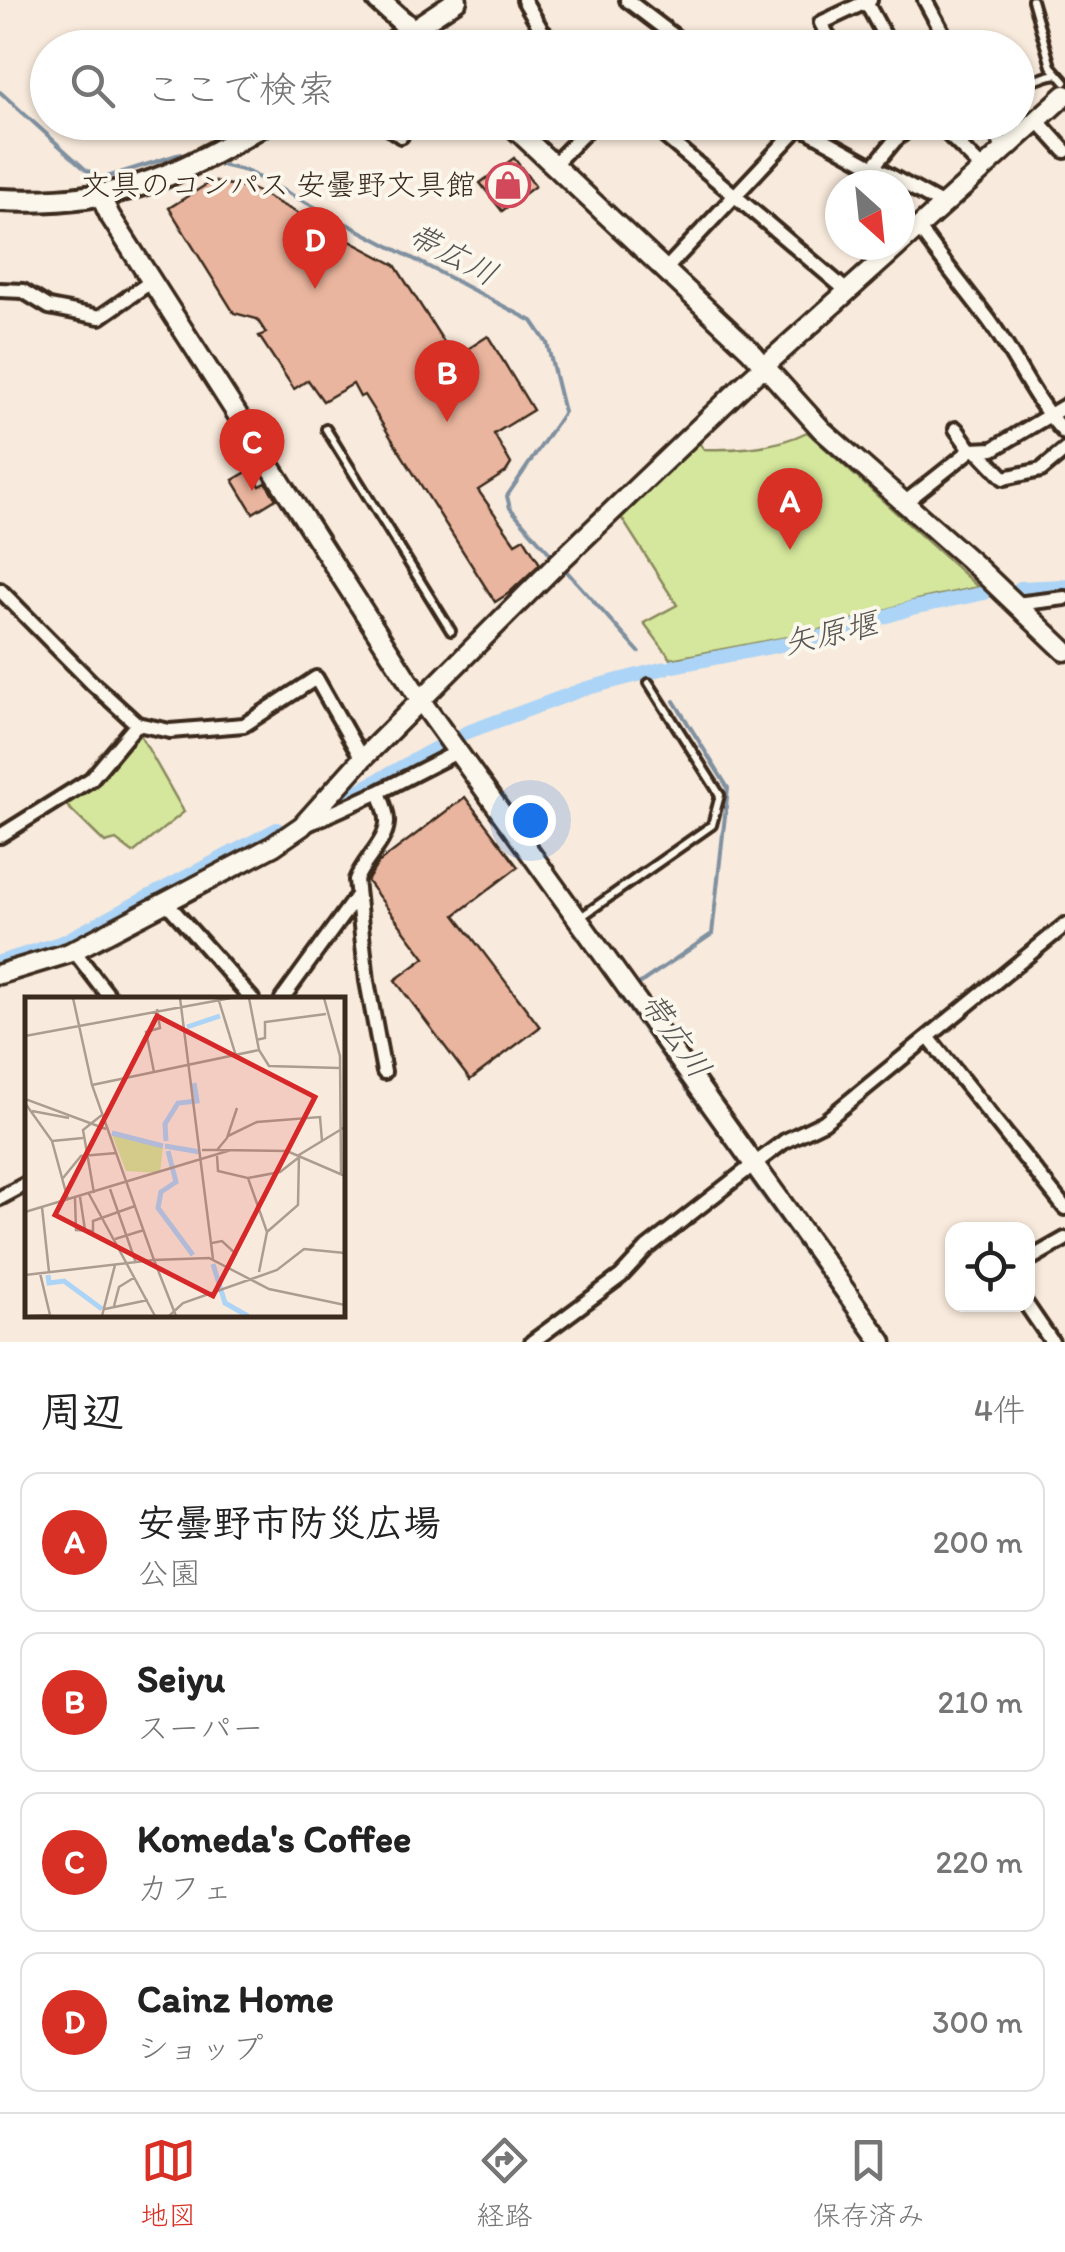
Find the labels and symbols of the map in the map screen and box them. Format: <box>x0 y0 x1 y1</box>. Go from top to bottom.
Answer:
shop icon: 文具のコンパス 安曇野文具館 <box>485 162 531 208</box>
place label: 文具のコンパス 安曇野文具館 <box>80 166 476 203</box>
north arrow <box>825 170 915 260</box>
pin: D <box>282 206 348 289</box>
water label: 帯広川 <box>402 215 504 293</box>
pin: B <box>414 340 480 422</box>
pin: C <box>220 408 284 491</box>
pin: A <box>758 468 822 550</box>
water label: 矢原堰 <box>779 603 884 662</box>
your location <box>505 795 556 846</box>
water label: 帯広川 <box>633 985 719 1085</box>
inset map <box>25 997 345 1317</box>

